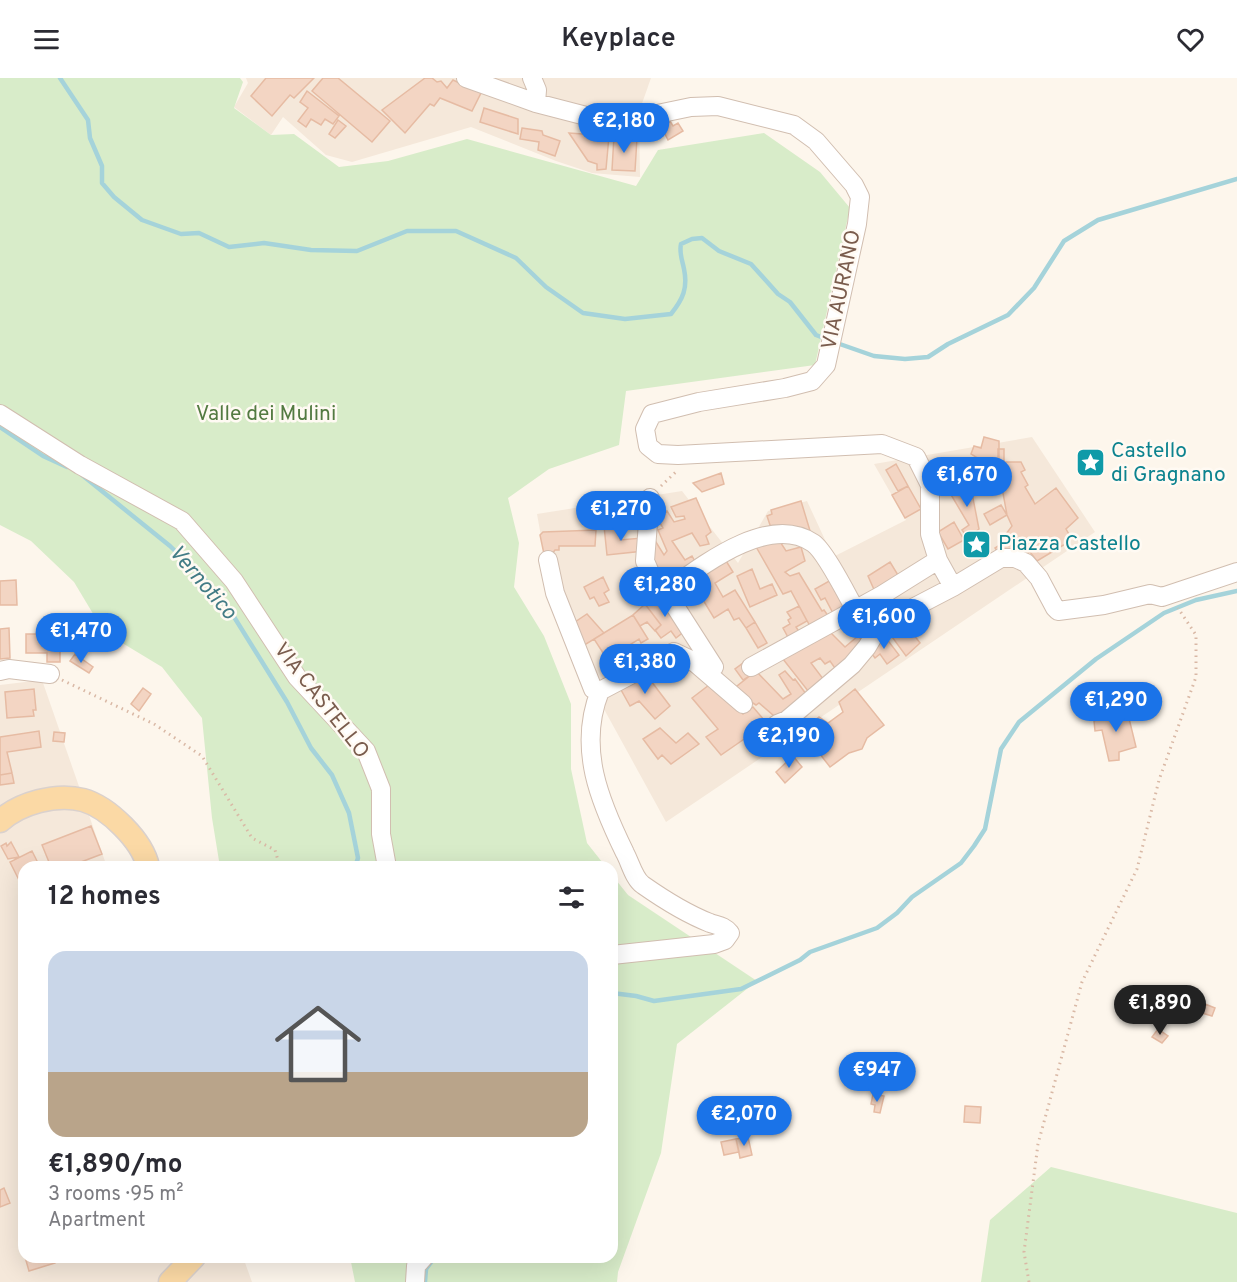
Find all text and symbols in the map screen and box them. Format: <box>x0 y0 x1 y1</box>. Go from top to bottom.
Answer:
text: Keyplace <box>561 22 676 56</box>
icon: menu <box>30 23 63 56</box>
icon: heart <box>1174 23 1207 56</box>
pin: €2,180 <box>575 103 673 154</box>
text: €2,180 <box>592 109 656 135</box>
street label: VIA AURANO <box>816 228 868 352</box>
park label: Valle dei Mulini <box>196 401 336 428</box>
place label: Castello di Gragnano <box>1111 438 1226 489</box>
place icon: Castello di Gragnano <box>1074 447 1106 479</box>
pin: €1,670 <box>918 457 1016 508</box>
text: €1,670 <box>936 463 998 489</box>
pin: €1,270 <box>572 491 670 542</box>
text: €1,270 <box>590 497 652 523</box>
place icon: Piazza Castello <box>961 528 993 560</box>
place label: Piazza Castello <box>998 531 1141 558</box>
water label: Vernotico <box>162 540 242 626</box>
pin: €1,280 <box>616 567 714 618</box>
text: €1,280 <box>633 573 697 599</box>
pin: €1,600 <box>835 599 933 650</box>
text: €1,600 <box>852 605 916 631</box>
pin: €1,470 <box>32 613 130 664</box>
text: €1,470 <box>50 619 112 645</box>
street label: VIA CASTELLO <box>267 637 375 765</box>
pin: €1,380 <box>596 644 694 695</box>
text: €1,380 <box>613 650 677 676</box>
pin: €1,290 <box>1067 682 1165 733</box>
text: €1,290 <box>1084 688 1148 714</box>
pin: €2,190 <box>740 718 838 769</box>
text: €2,190 <box>757 724 821 750</box>
text: 12 homes <box>48 881 161 914</box>
icon: filters <box>555 881 588 914</box>
pin: €1,890 <box>1111 985 1209 1036</box>
icon: home <box>264 990 372 1098</box>
text: €1,890 <box>1128 991 1192 1017</box>
pin: €947 <box>841 1052 913 1103</box>
text: €947 <box>853 1058 901 1084</box>
pin: €2,070 <box>695 1096 793 1147</box>
text: €2,070 <box>711 1102 777 1128</box>
text: €1,890/mo <box>48 1149 182 1182</box>
text: 3 rooms · 95 m² <box>48 1182 184 1208</box>
text: Apartment <box>48 1208 146 1234</box>

